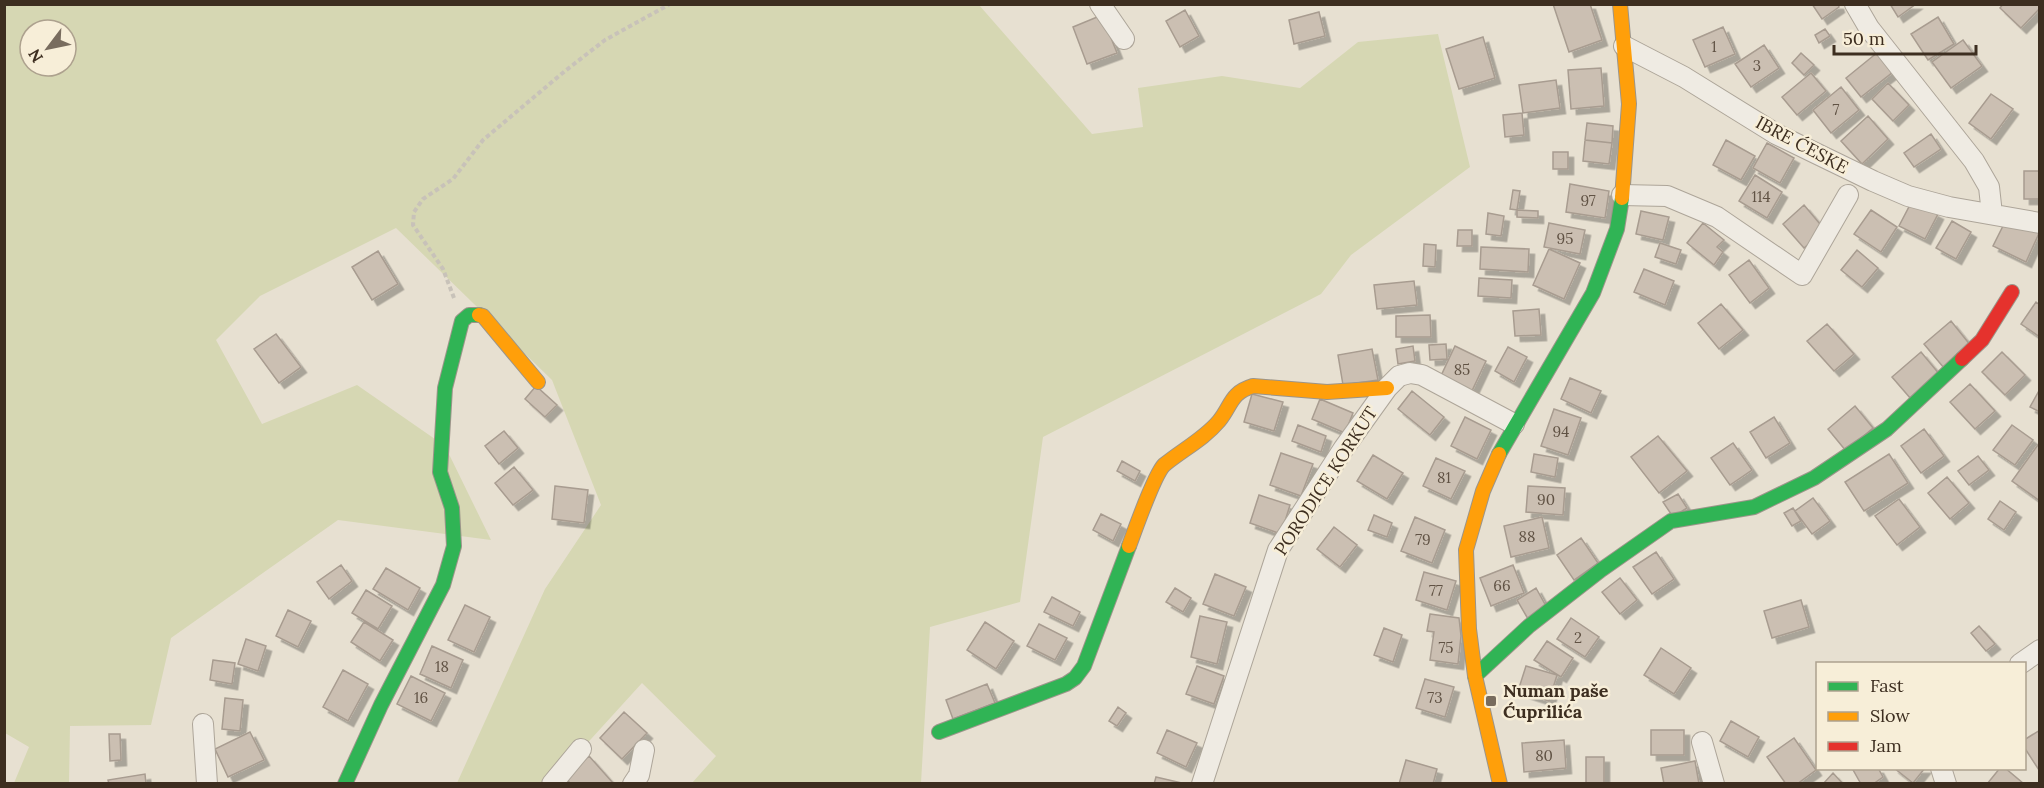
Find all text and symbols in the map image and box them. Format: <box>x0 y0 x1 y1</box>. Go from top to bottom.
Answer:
north arrow <box>18 18 78 78</box>
scale bar <box>1834 18 1976 56</box>
text: 50 m <box>1843 27 1885 50</box>
house number: 1 <box>1711 37 1717 56</box>
text: N <box>24 45 47 66</box>
house number: 3 <box>1753 56 1761 75</box>
house number: 7 <box>1833 100 1840 119</box>
street label: IBRE ĆESKE <box>1752 111 1853 179</box>
house number: 114 <box>1751 187 1771 206</box>
house number: 97 <box>1580 191 1596 210</box>
house number: 95 <box>1557 229 1573 248</box>
house number: 85 <box>1454 360 1470 379</box>
street label: PORODICE KORKUT <box>1269 402 1383 559</box>
house number: 94 <box>1553 422 1569 441</box>
house number: 81 <box>1437 468 1451 487</box>
house number: 90 <box>1537 490 1555 509</box>
house number: 88 <box>1519 527 1535 546</box>
house number: 79 <box>1415 530 1431 549</box>
house number: 66 <box>1493 576 1511 595</box>
house number: 77 <box>1429 581 1443 600</box>
house number: 2 <box>1574 628 1582 647</box>
house number: 75 <box>1438 638 1454 657</box>
house number: 18 <box>435 657 449 676</box>
legend <box>1816 662 2026 770</box>
text: Fast <box>1870 674 1904 697</box>
place label: Numan paše Ćuprilića <box>1503 679 1609 723</box>
house number: 16 <box>414 688 428 707</box>
house number: 73 <box>1427 688 1443 707</box>
marker: Numan paše Ćuprilića <box>1484 694 1498 708</box>
text: Slow <box>1870 704 1910 727</box>
text: Jam <box>1869 734 1902 757</box>
house number: 80 <box>1535 746 1553 765</box>

